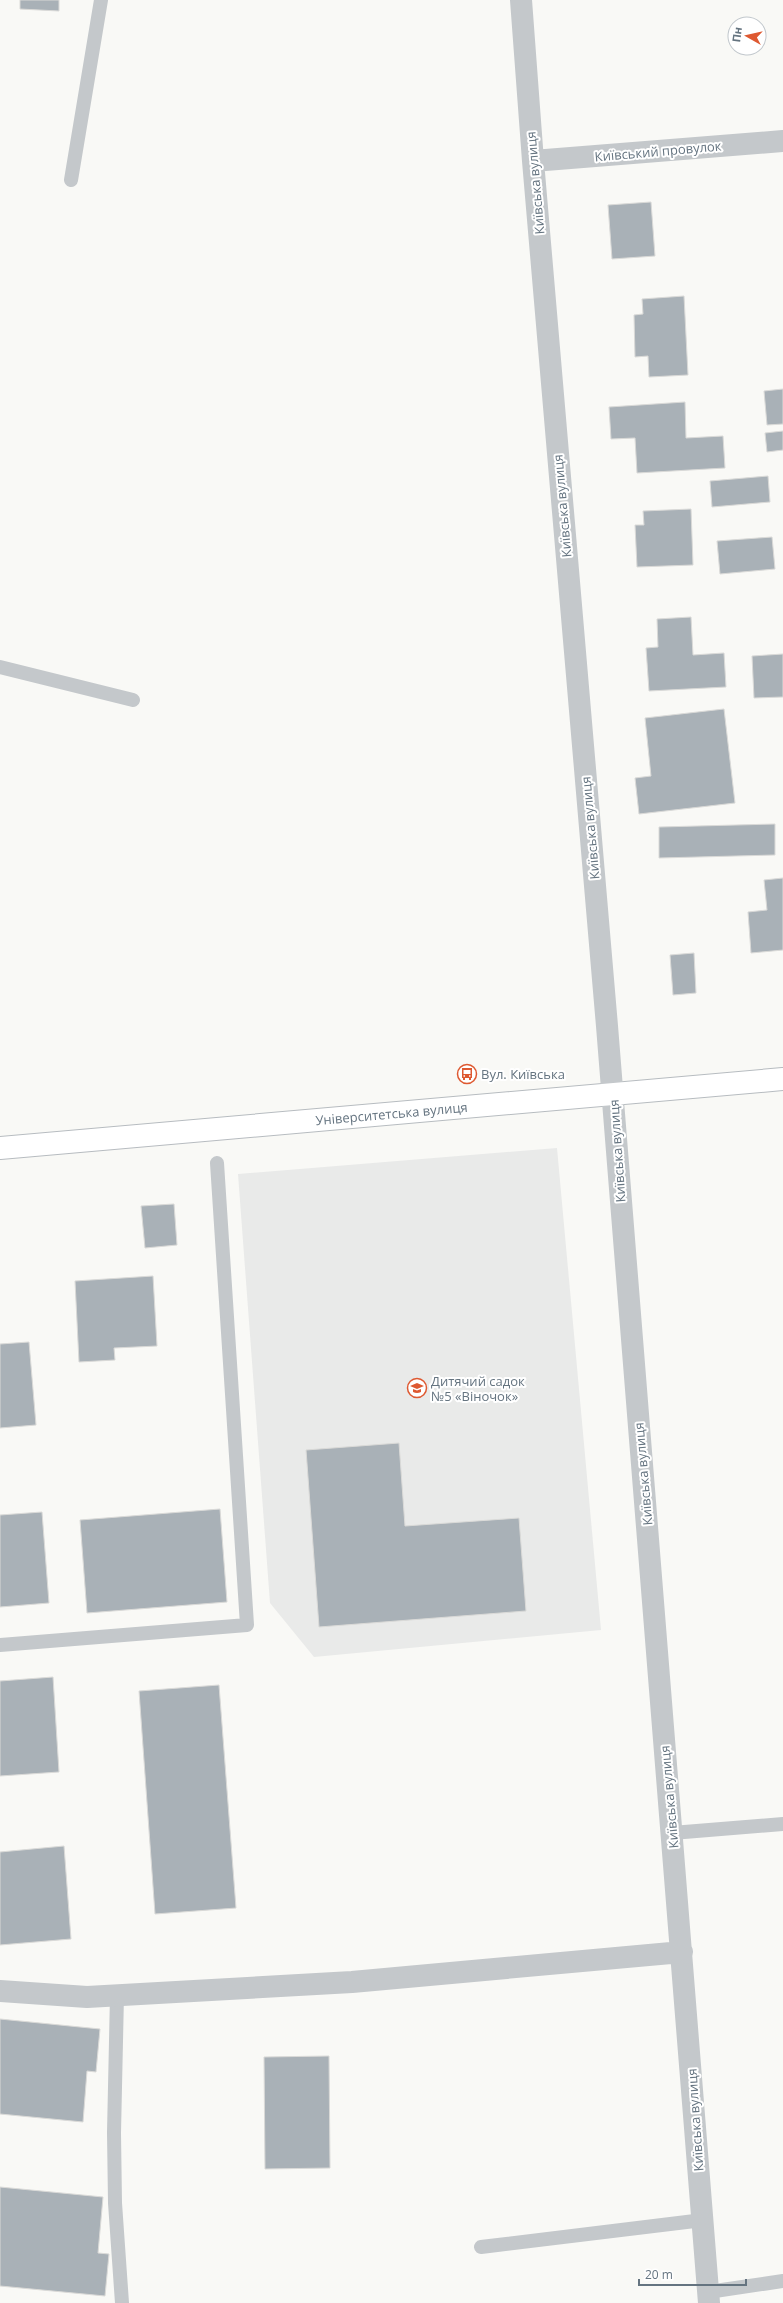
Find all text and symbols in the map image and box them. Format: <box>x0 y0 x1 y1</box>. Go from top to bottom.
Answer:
north arrow <box>727 16 767 56</box>
text: Пн <box>728 26 745 43</box>
street label: Київська вулиця <box>522 131 548 235</box>
street label: Київський провулок <box>594 136 722 166</box>
street label: Київська вулиця <box>549 454 575 558</box>
street label: Київська вулиця <box>577 776 603 880</box>
bus stop icon: Вул. Київська <box>456 1063 478 1085</box>
place label: Вул. Київська <box>481 1065 565 1083</box>
street label: Університетська вулиця <box>315 1098 468 1129</box>
street label: Київська вулиця <box>604 1099 630 1203</box>
place label: Дитячий садок №5 «Віночок» <box>431 1372 525 1405</box>
school or university icon: Дитячий садок №5 «Віночок» <box>406 1377 428 1399</box>
street label: Київська вулиця <box>630 1422 656 1526</box>
street label: Київська вулиця <box>656 1745 682 1849</box>
street label: Київська вулиця <box>682 2068 708 2172</box>
scale bar <box>639 2261 746 2287</box>
text: 20 m <box>645 2266 673 2283</box>

